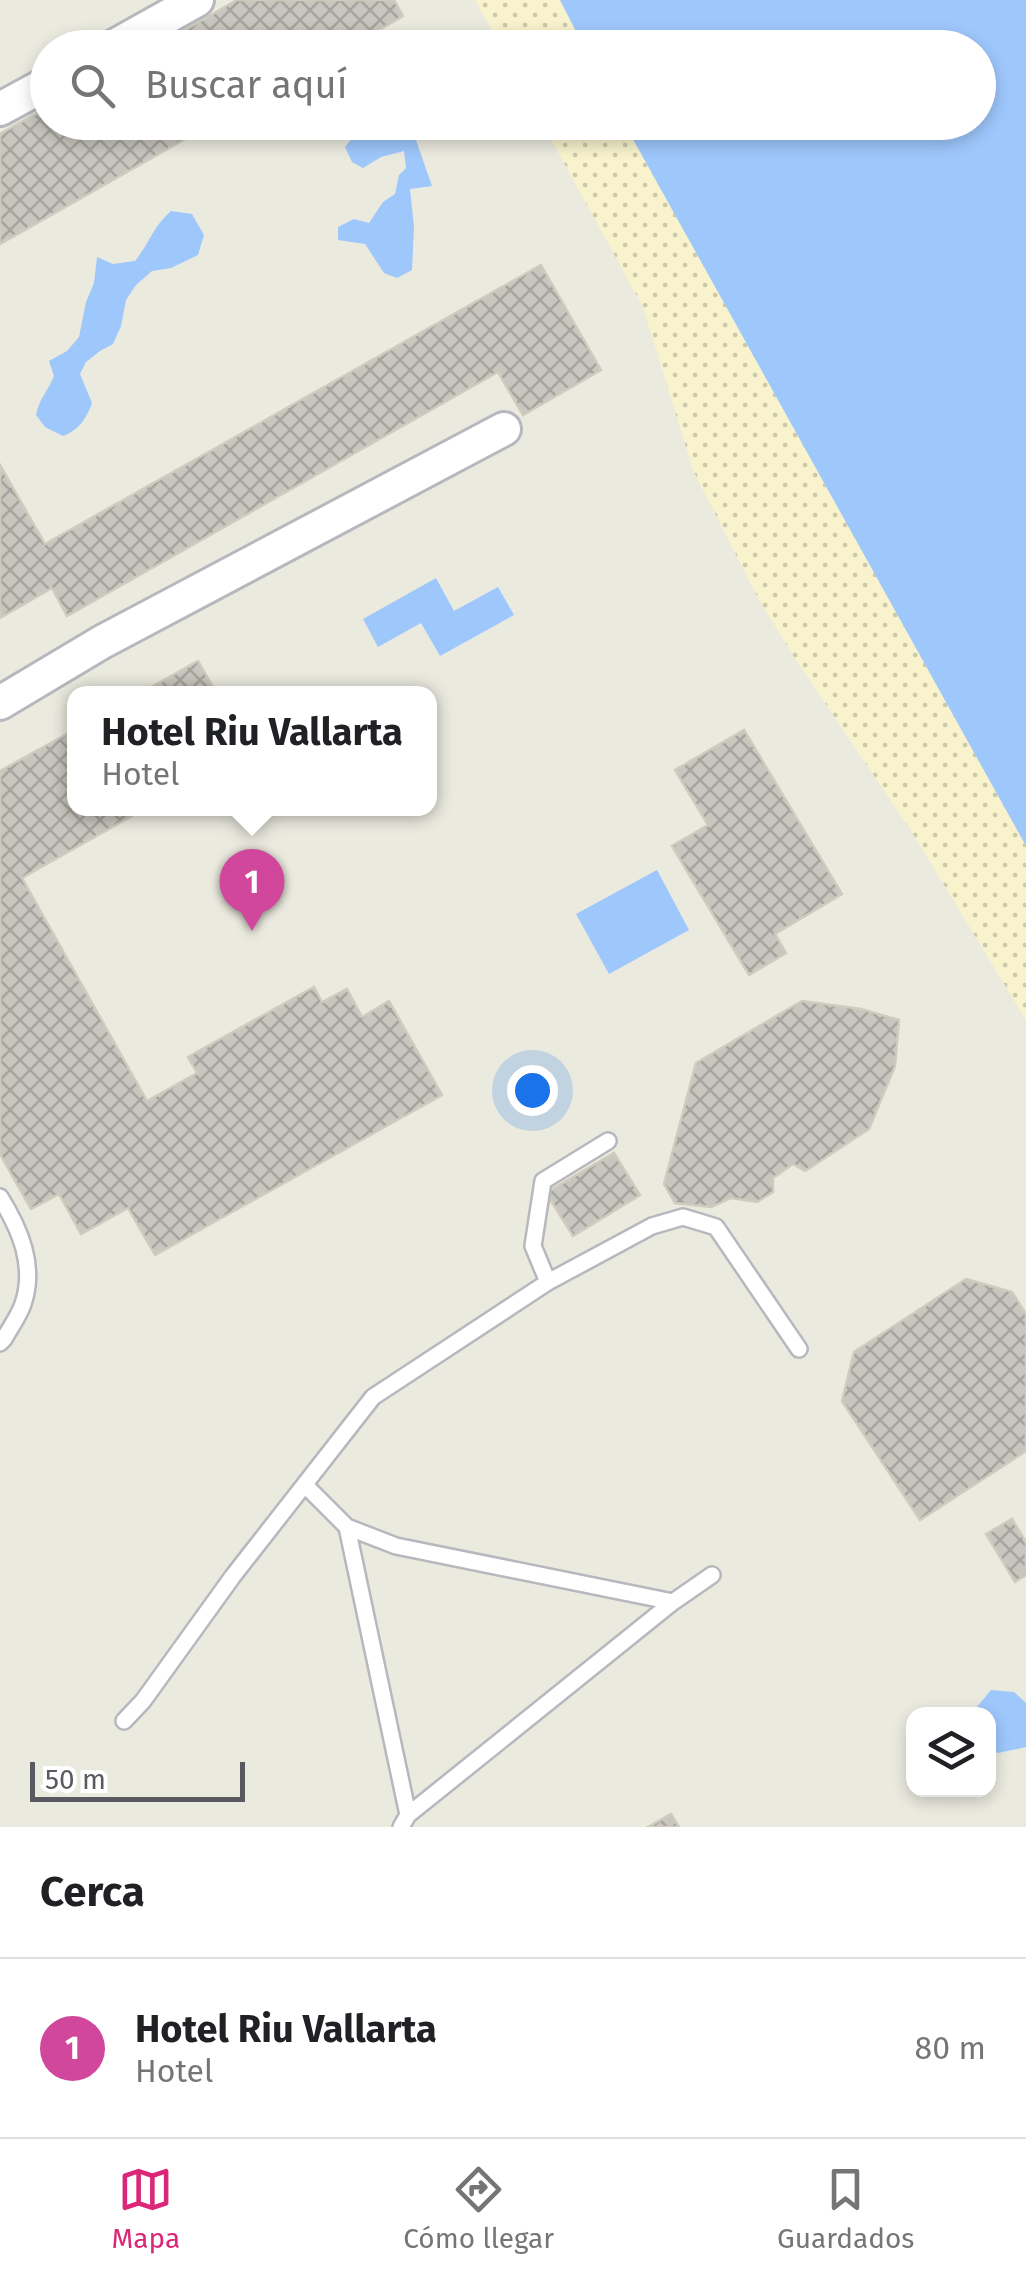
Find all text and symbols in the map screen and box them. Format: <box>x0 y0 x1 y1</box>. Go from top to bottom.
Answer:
search box <box>30 30 996 140</box>
icon: search <box>65 58 120 113</box>
text: Buscar aquí <box>145 62 347 108</box>
popup <box>67 686 437 816</box>
text: Hotel Riu Vallarta <box>101 709 403 755</box>
text: Hotel <box>101 755 179 793</box>
pin: 1 <box>220 848 284 931</box>
your location <box>507 1065 558 1116</box>
map controls <box>906 1707 996 1797</box>
button: layers <box>906 1707 996 1797</box>
scale bar <box>30 1757 245 1802</box>
text: 50 m <box>45 1763 106 1796</box>
text: Cerca <box>40 1867 145 1917</box>
text: Hotel Riu Vallarta <box>135 2006 437 2052</box>
text: 1 <box>65 2029 80 2067</box>
text: 80 m <box>915 2029 986 2067</box>
text: Hotel <box>135 2052 213 2090</box>
tab: Mapa <box>112 2162 180 2255</box>
tab: Cómo llegar <box>403 2162 554 2255</box>
tab: Guardados <box>777 2162 914 2255</box>

